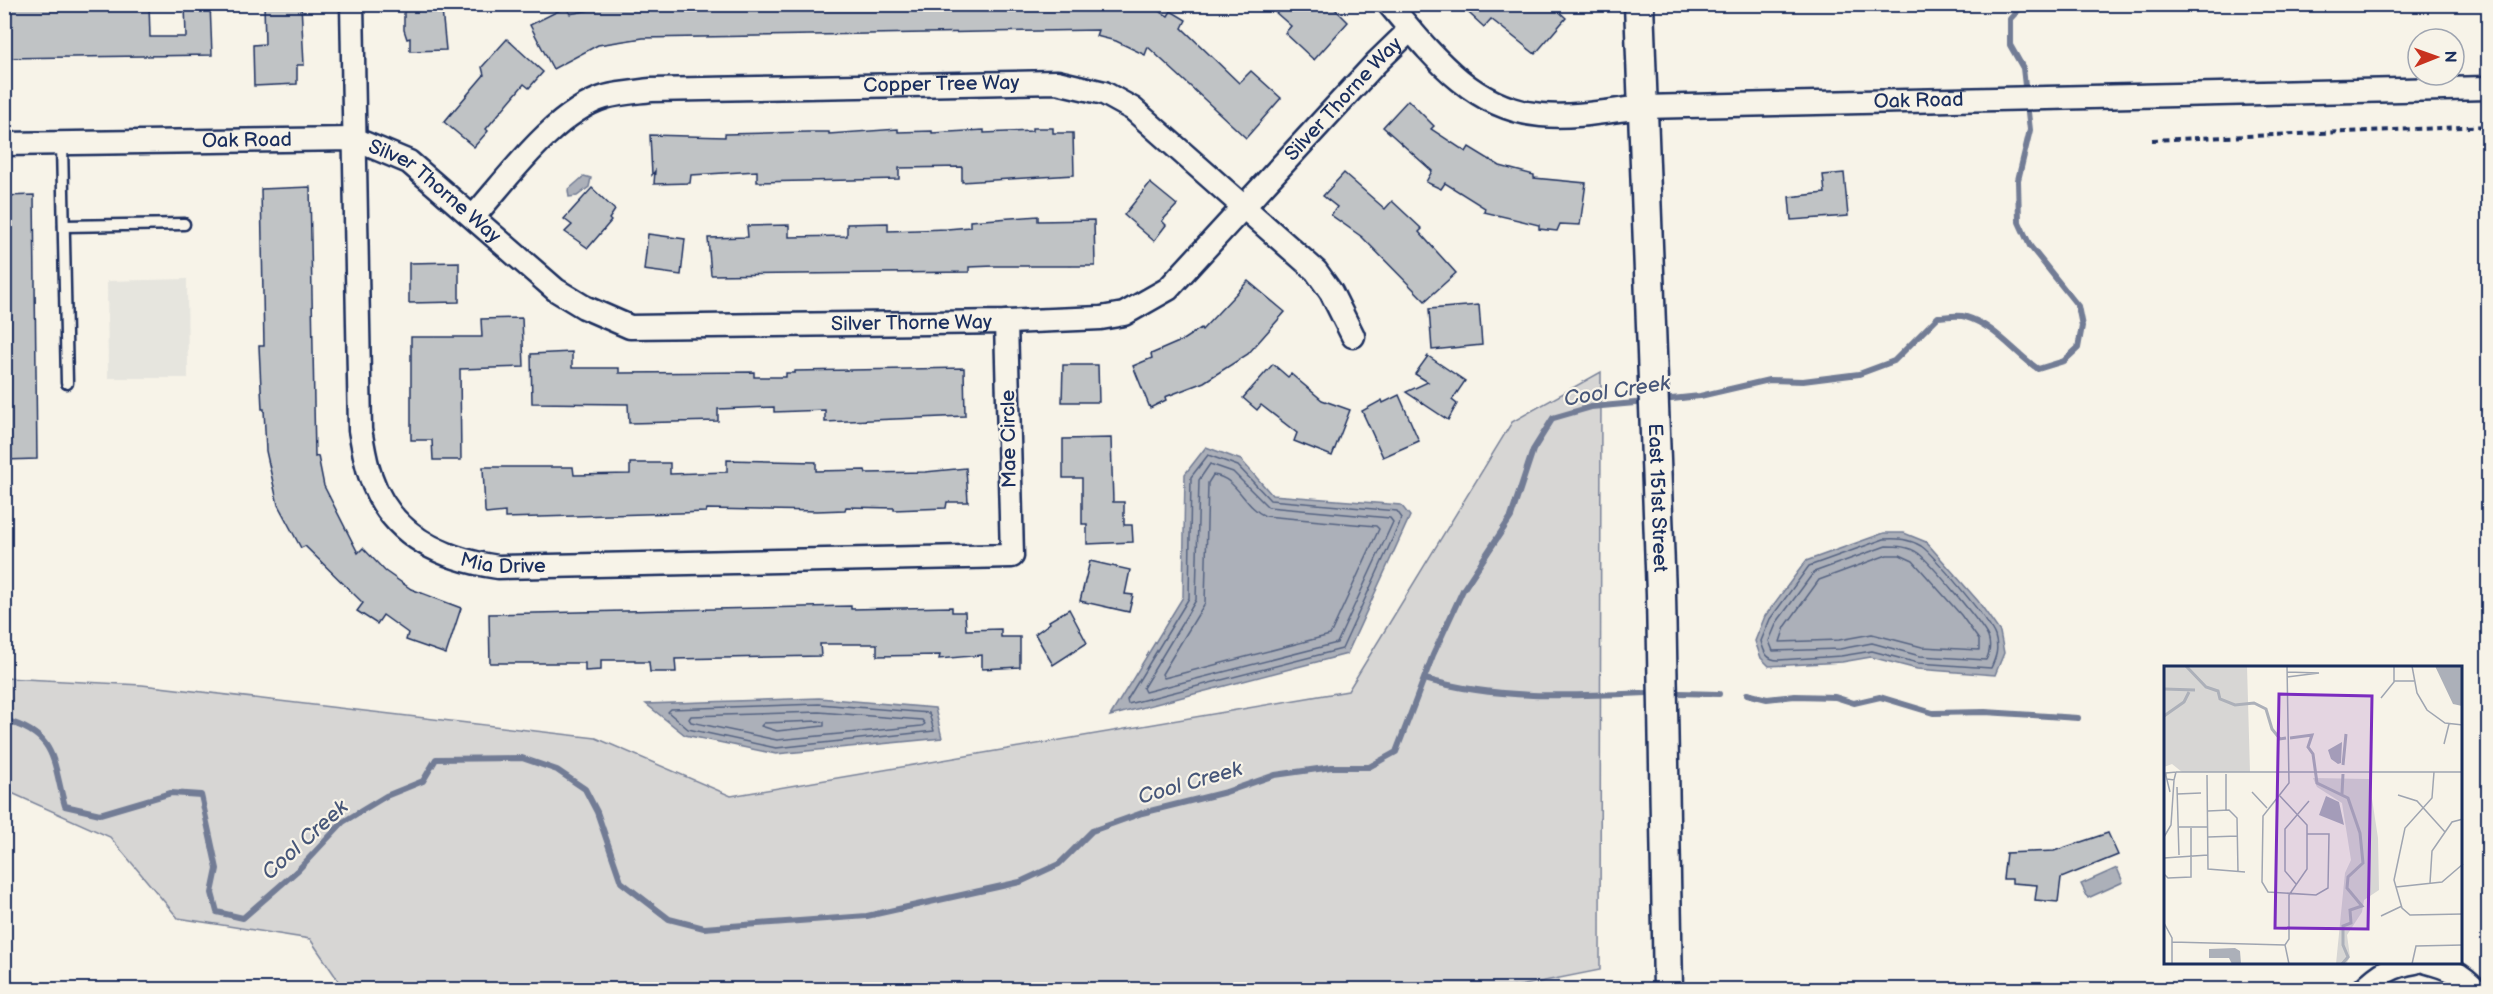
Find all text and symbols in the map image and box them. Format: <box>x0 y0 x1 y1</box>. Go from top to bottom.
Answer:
north arrow <box>2406 27 2466 87</box>
street label: Silver Thorne Way <box>1280 32 1407 166</box>
text: N <box>2440 51 2459 63</box>
street label: Copper Tree Way <box>863 71 1020 98</box>
street label: Oak Road <box>1873 88 1964 114</box>
street label: Oak Road <box>202 128 292 153</box>
street label: Silver Thorne Way <box>365 134 506 248</box>
street label: Silver Thorne Way <box>831 310 992 336</box>
water label: Cool Creek <box>1562 370 1673 412</box>
street label: Mae Circle <box>996 389 1022 488</box>
street label: East 151st Street <box>1643 423 1672 573</box>
street label: Mia Drive <box>458 548 546 579</box>
inset map <box>2164 666 2463 964</box>
water label: Cool Creek <box>1135 756 1246 810</box>
water label: Cool Creek <box>257 794 354 885</box>

